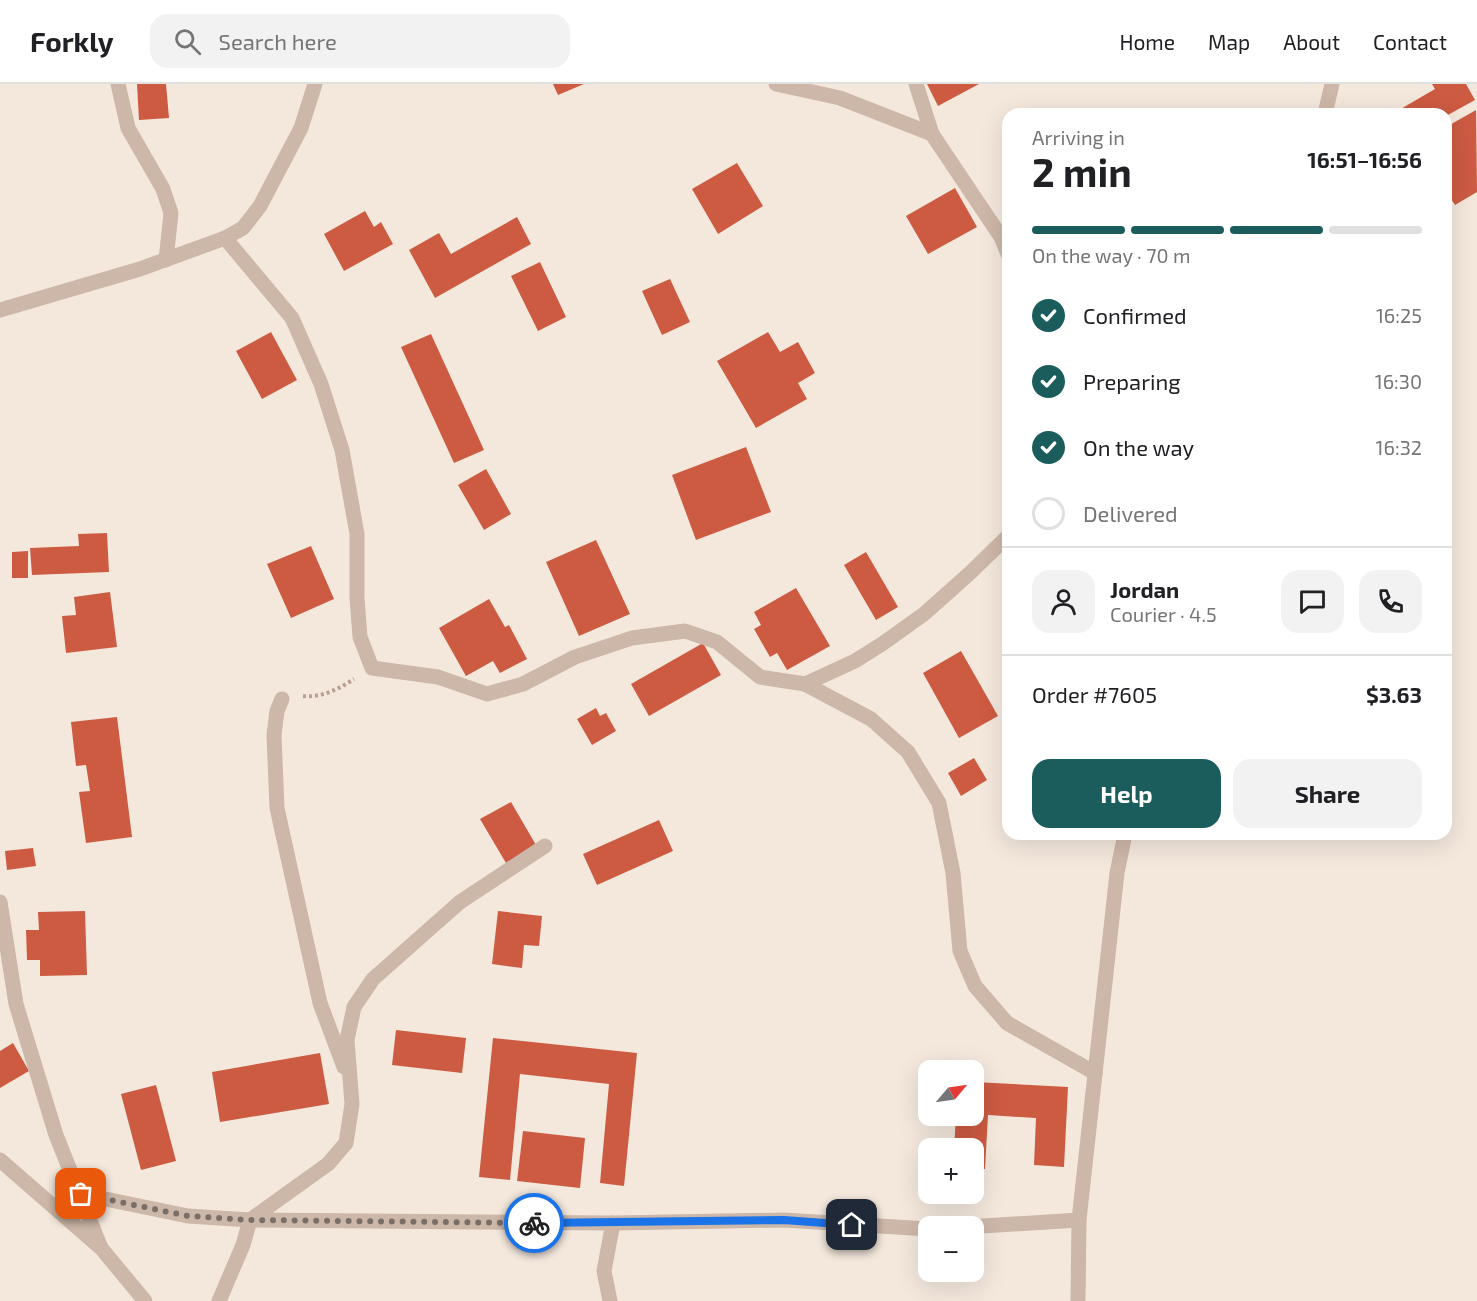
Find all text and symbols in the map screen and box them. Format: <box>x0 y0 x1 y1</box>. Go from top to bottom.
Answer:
search box <box>150 14 570 68</box>
text: Forkly <box>30 24 114 58</box>
icon: search <box>171 25 204 58</box>
text: Search here <box>219 28 337 54</box>
text: Home <box>1119 29 1175 54</box>
text: Map <box>1208 29 1250 54</box>
text: About <box>1283 29 1340 54</box>
text: Contact <box>1373 29 1447 54</box>
text: Arriving in <box>1032 125 1125 149</box>
text: 16:51–16:56 <box>1307 146 1422 172</box>
text: 2 min <box>1032 148 1132 195</box>
text: On the way · 70 m <box>1032 243 1191 267</box>
icon: check <box>1032 299 1065 332</box>
text: Confirmed <box>1083 302 1187 328</box>
text: 16:25 <box>1376 303 1422 327</box>
icon: check <box>1032 365 1065 398</box>
text: Preparing <box>1083 368 1181 394</box>
text: 16:30 <box>1375 369 1422 393</box>
icon: check <box>1032 431 1065 464</box>
text: On the way <box>1083 434 1194 460</box>
text: 16:32 <box>1376 435 1422 459</box>
text: Delivered <box>1083 500 1178 526</box>
button: person <box>1032 570 1095 633</box>
button: chat <box>1281 570 1344 633</box>
button: phone <box>1359 570 1422 633</box>
text: Jordan <box>1110 576 1179 602</box>
text: Courier · 4.5 <box>1110 602 1217 626</box>
text: Order #7605 <box>1032 681 1157 707</box>
text: $3.63 <box>1366 681 1422 707</box>
button: Help <box>1032 759 1221 828</box>
button: Share <box>1233 759 1422 828</box>
north arrow <box>918 1060 984 1126</box>
map controls <box>918 1060 984 1282</box>
button: + <box>918 1138 984 1204</box>
pin <box>55 1168 106 1219</box>
icon: bag <box>64 1177 97 1210</box>
courier <box>504 1193 564 1253</box>
pin <box>826 1199 877 1250</box>
icon: bike <box>518 1207 551 1240</box>
icon: home <box>835 1208 868 1241</box>
button: − <box>918 1216 984 1282</box>

